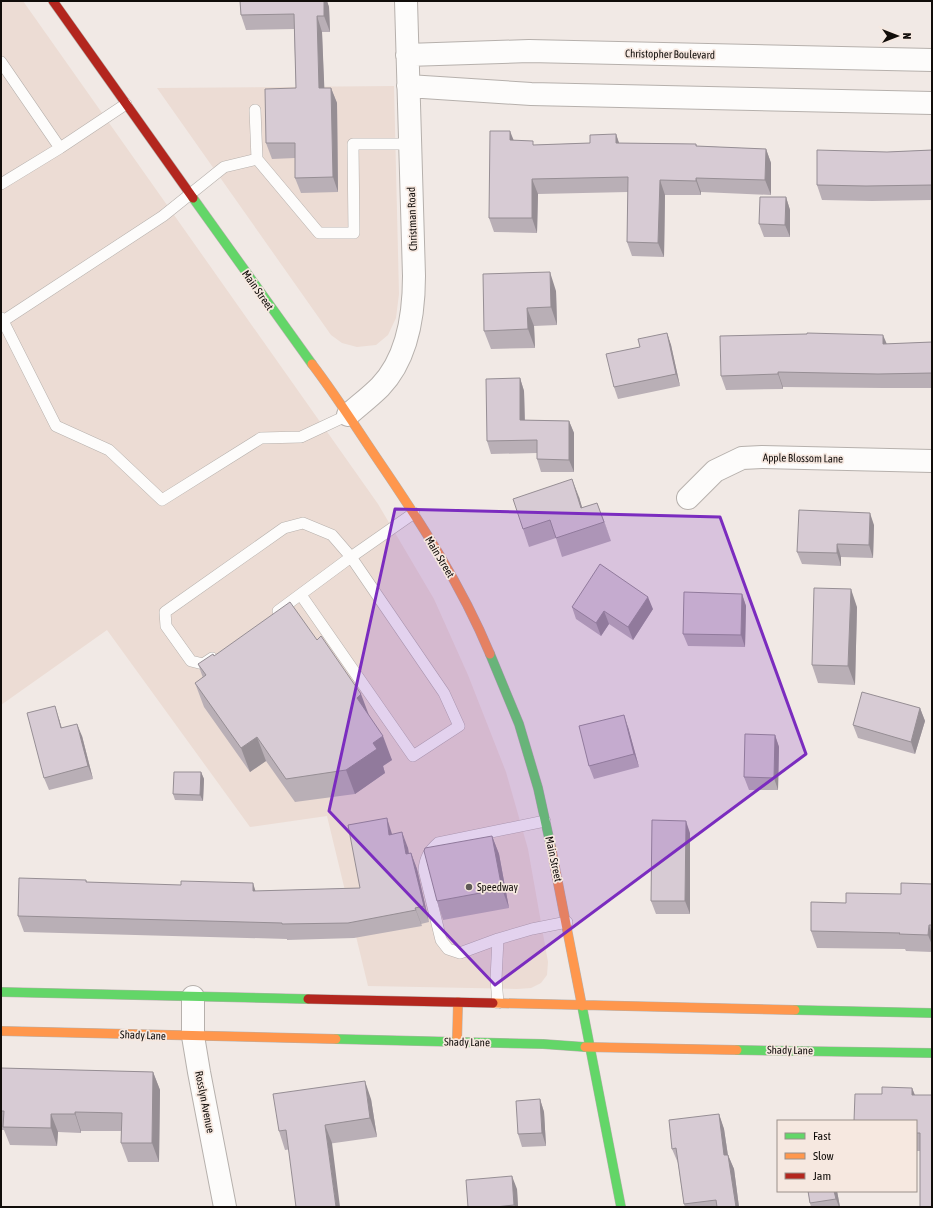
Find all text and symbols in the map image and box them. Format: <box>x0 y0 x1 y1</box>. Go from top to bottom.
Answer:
north arrow <box>877 16 917 56</box>
text: N <box>901 33 913 39</box>
street label: Christopher Boulevard <box>625 47 715 61</box>
street label: Christman Road <box>405 187 419 251</box>
street label: Main Street <box>240 268 276 312</box>
street label: Apple Blossom Lane <box>763 451 843 465</box>
street label: Main Street <box>423 534 457 580</box>
street label: Main Street <box>543 835 565 883</box>
place label: Speedway <box>477 881 518 893</box>
marker: Speedway <box>464 882 474 892</box>
street label: Shady Lane <box>120 1028 166 1042</box>
street label: Shady Lane <box>444 1036 490 1048</box>
street label: Shady Lane <box>767 1044 813 1056</box>
street label: Rosslyn Avenue <box>193 1070 217 1134</box>
legend <box>777 1120 917 1192</box>
text: Fast <box>813 1129 831 1143</box>
text: Slow <box>813 1149 834 1163</box>
text: Jam <box>813 1169 831 1183</box>

